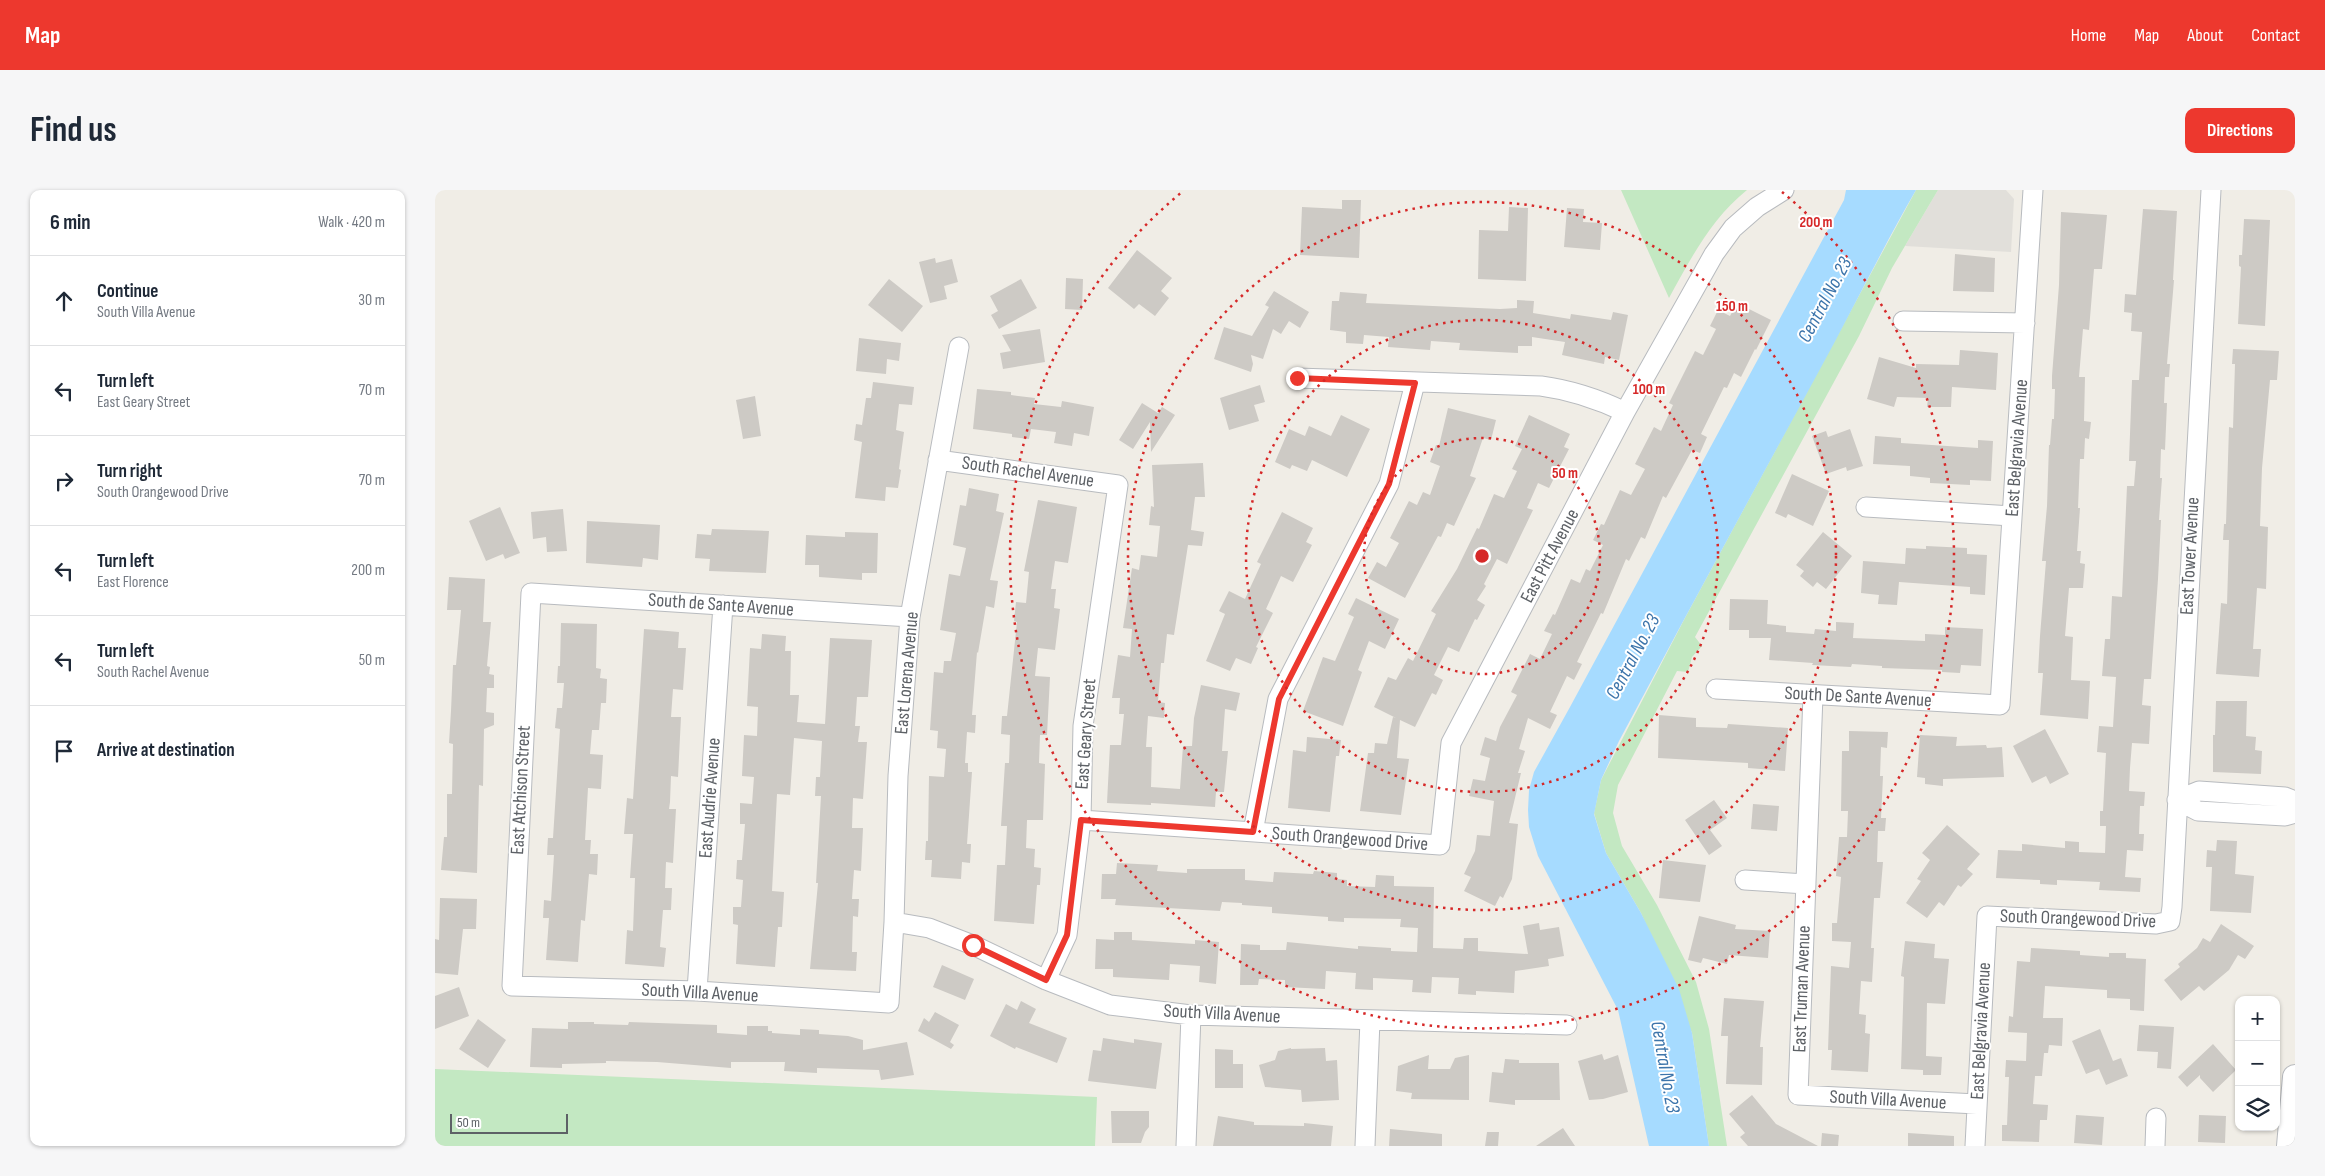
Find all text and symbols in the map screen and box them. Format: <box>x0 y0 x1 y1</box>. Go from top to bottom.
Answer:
text: Map <box>25 21 60 50</box>
text: Home <box>2071 25 2106 46</box>
text: Map <box>2134 25 2159 46</box>
text: About <box>2187 25 2223 46</box>
text: Contact <box>2251 25 2300 46</box>
button: Directions <box>2185 108 2295 153</box>
text: Find us <box>30 109 117 152</box>
text: 6 min <box>50 210 91 235</box>
text: Walk · 420 m <box>318 213 385 232</box>
text: 200 m <box>1799 213 1833 232</box>
water label: Central No. 23 <box>1793 253 1858 347</box>
text: Continue <box>97 280 158 303</box>
icon: ahead <box>50 287 78 315</box>
text: 30 m <box>358 291 385 310</box>
text: 150 m <box>1716 297 1748 316</box>
text: South Villa Avenue <box>97 303 195 322</box>
route end <box>1286 367 1309 390</box>
text: Turn left <box>97 370 154 393</box>
icon: left <box>50 377 78 405</box>
street label: East Belgravia Avenue <box>2001 379 2033 517</box>
text: 100 m <box>1633 380 1665 399</box>
text: 70 m <box>359 381 385 400</box>
text: East Geary Street <box>97 393 191 412</box>
street label: South Rachel Avenue <box>960 451 1096 493</box>
text: Turn right <box>97 460 162 483</box>
text: 50 m <box>1552 464 1578 483</box>
icon: right <box>50 467 78 495</box>
text: 70 m <box>359 471 385 490</box>
text: South Orangewood Drive <box>97 483 229 502</box>
street label: East Tower Avenue <box>2175 497 2205 615</box>
street label: East Pitt Avenue <box>1516 505 1584 607</box>
centre of rings <box>1473 547 1491 565</box>
text: Turn left <box>97 550 154 573</box>
icon: left <box>50 557 78 585</box>
text: 200 m <box>351 561 385 580</box>
text: East Florence <box>97 573 169 592</box>
street label: South de Sante Avenue <box>647 588 795 622</box>
water label: Central No. 23 <box>1601 610 1666 704</box>
street label: East Lorena Avenue <box>890 611 924 735</box>
text: Turn left <box>97 640 154 663</box>
icon: left <box>50 647 78 675</box>
text: 50 m <box>359 651 385 670</box>
text: South Rachel Avenue <box>97 663 209 682</box>
street label: East Geary Street <box>1071 678 1101 790</box>
street label: South De Sante Avenue <box>1784 682 1932 712</box>
street label: East Atchison Street <box>506 725 536 855</box>
icon: arrive <box>50 737 78 765</box>
street label: East Audrie Avenue <box>694 737 726 859</box>
text: Arrive at destination <box>97 739 235 762</box>
street label: South Orangewood Drive <box>1271 822 1429 856</box>
street label: South Orangewood Drive <box>1999 905 2157 933</box>
street label: East Truman Avenue <box>1788 925 1816 1053</box>
route start <box>962 934 985 957</box>
street label: East Belgravia Avenue <box>1966 962 1996 1100</box>
street label: South Villa Avenue <box>641 978 759 1008</box>
map controls <box>2235 996 2280 1131</box>
button: + <box>2235 996 2280 1041</box>
street label: South Villa Avenue <box>1163 999 1281 1029</box>
water label: Central No. 23 <box>1645 1019 1685 1116</box>
button: − <box>2235 1041 2280 1086</box>
street label: South Villa Avenue <box>1829 1085 1947 1115</box>
button: layers <box>2235 1086 2280 1131</box>
scale bar <box>450 1111 567 1134</box>
text: 50 m <box>457 1114 480 1131</box>

